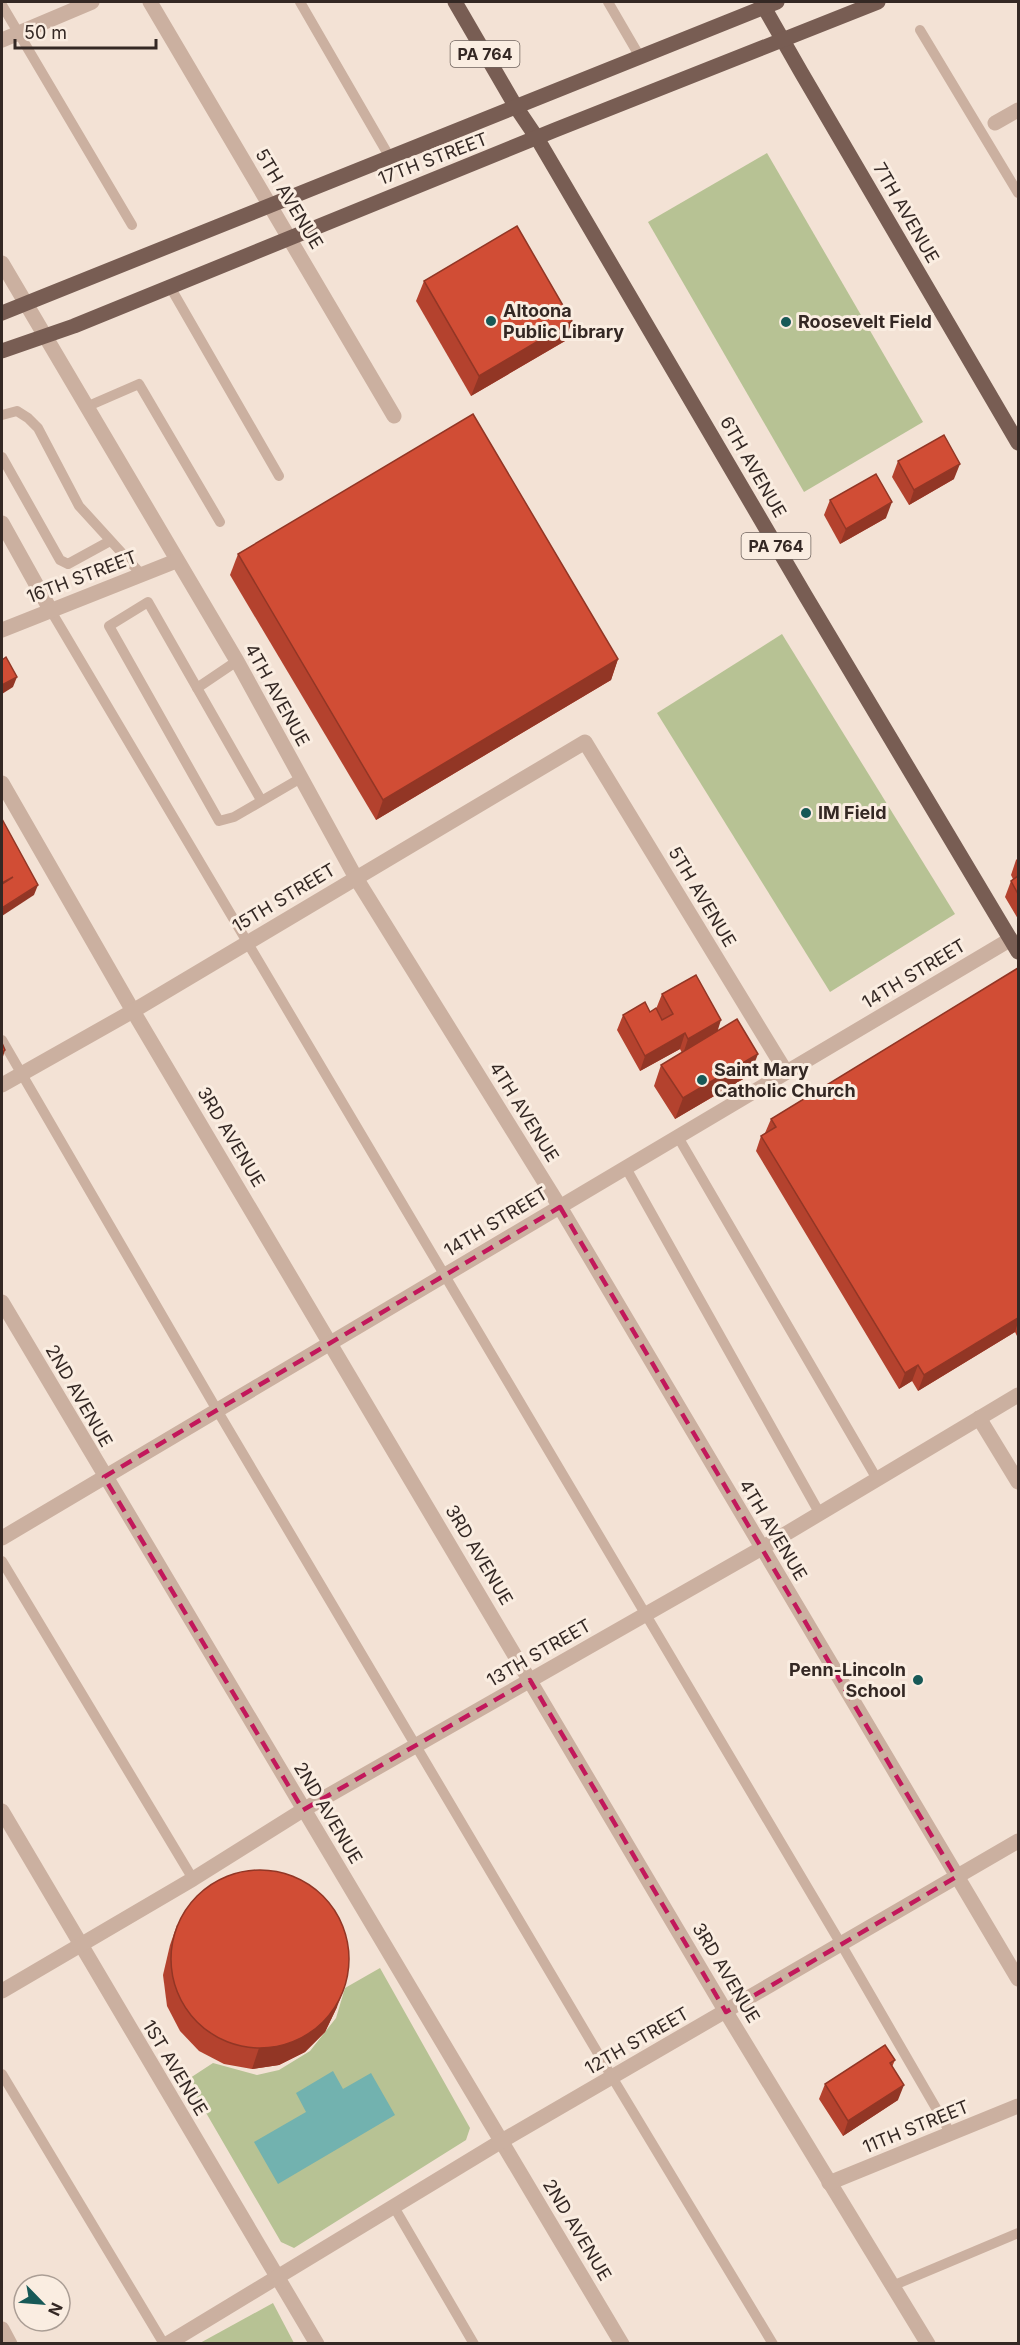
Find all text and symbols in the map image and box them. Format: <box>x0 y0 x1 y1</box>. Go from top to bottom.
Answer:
scale bar <box>15 12 156 50</box>
text: 50 m <box>24 22 67 43</box>
road number: PA 764 <box>450 41 520 67</box>
street label: 17TH STREET <box>375 128 491 189</box>
street label: 5TH AVENUE <box>251 145 328 253</box>
street label: 7TH AVENUE <box>869 159 944 267</box>
place label: Altoona Public Library <box>503 300 624 342</box>
place label: Roosevelt Field <box>798 311 932 332</box>
marker: Altoona Public Library <box>484 314 498 328</box>
marker: Roosevelt Field <box>779 315 793 329</box>
street label: 6TH AVENUE <box>716 412 791 521</box>
road number: PA 764 <box>742 533 810 559</box>
street label: 16TH STREET <box>24 546 140 607</box>
street label: 4TH AVENUE <box>241 640 314 750</box>
place label: IM Field <box>818 802 886 823</box>
marker: IM Field <box>799 806 813 820</box>
street label: 5TH AVENUE <box>664 843 741 951</box>
street label: 15TH STREET <box>228 859 339 937</box>
street label: 14TH STREET <box>858 934 969 1013</box>
street label: 4TH AVENUE <box>485 1058 564 1166</box>
place label: Saint Mary Catholic Church <box>714 1059 856 1101</box>
marker: Saint Mary Catholic Church <box>695 1073 709 1087</box>
street label: 3RD AVENUE <box>193 1083 270 1191</box>
street label: 14TH STREET <box>440 1182 551 1261</box>
street label: 2ND AVENUE <box>42 1341 117 1451</box>
street label: 4TH AVENUE <box>735 1476 812 1584</box>
street label: 3RD AVENUE <box>441 1501 518 1609</box>
street label: 13TH STREET <box>483 1614 594 1691</box>
place label: Penn-Lincoln School <box>789 1659 906 1701</box>
marker: Penn-Lincoln School <box>911 1673 925 1687</box>
street label: 2ND AVENUE <box>290 1758 367 1867</box>
street label: 3RD AVENUE <box>688 1919 765 2027</box>
street label: 12TH STREET <box>581 2002 692 2079</box>
street label: 1ST AVENUE <box>139 2016 212 2119</box>
street label: 11TH STREET <box>860 2096 972 2157</box>
street label: 2ND AVENUE <box>539 2175 616 2284</box>
north arrow <box>12 2273 72 2333</box>
text: N <box>44 2300 67 2319</box>

